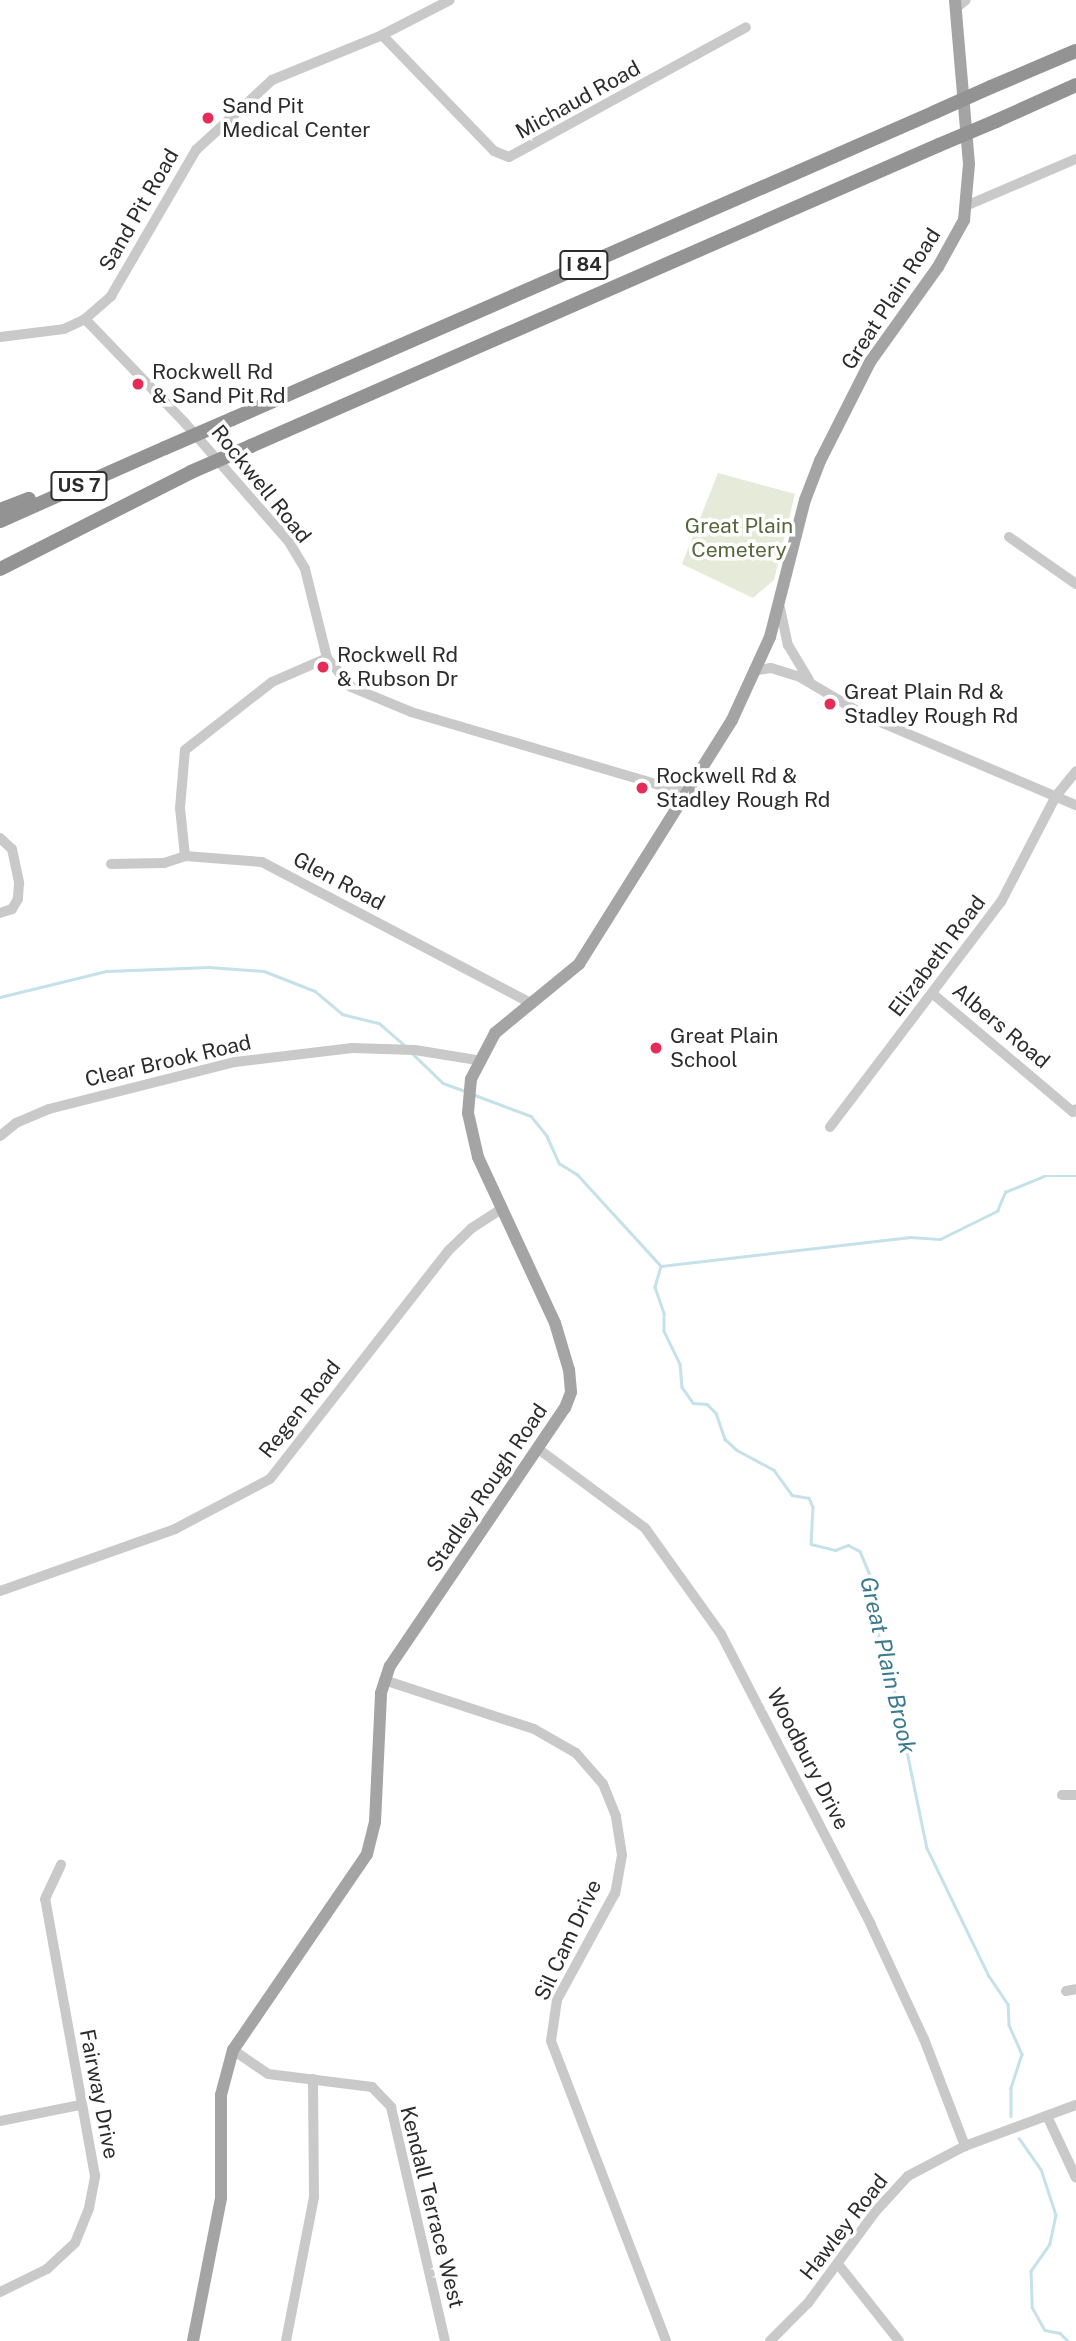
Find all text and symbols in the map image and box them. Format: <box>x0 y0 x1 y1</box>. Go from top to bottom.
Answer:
street label: Michaud Road <box>511 55 645 145</box>
place label: Sand Pit Medical Center <box>222 93 371 143</box>
marker: Sand Pit Medical Center <box>200 110 216 126</box>
street label: Sand Pit Road <box>94 144 184 276</box>
street label: Great Plain Road <box>836 224 946 374</box>
road number: I 84 <box>558 249 610 280</box>
place label: Rockwell Rd & Sand Pit Rd <box>152 359 286 409</box>
marker: Rockwell Rd & Sand Pit Rd <box>130 376 146 392</box>
street label: Rockwell Road <box>206 420 316 548</box>
road number: US 7 <box>49 471 109 502</box>
park label: Great Plain Cemetery <box>685 513 793 563</box>
place label: Rockwell Rd & Rubson Dr <box>337 642 458 692</box>
marker: Rockwell Rd & Rubson Dr <box>315 659 331 675</box>
place label: Great Plain Rd & Stadley Rough Rd <box>844 679 1018 729</box>
marker: Great Plain Rd & Stadley Rough Rd <box>822 696 838 712</box>
place label: Rockwell Rd & Stadley Rough Rd <box>656 763 830 813</box>
marker: Rockwell Rd & Stadley Rough Rd <box>634 780 650 796</box>
street label: Glen Road <box>289 846 389 916</box>
street label: Elizabeth Road <box>883 890 991 1022</box>
street label: Albers Road <box>947 978 1055 1074</box>
place label: Great Plain School <box>670 1023 778 1073</box>
street label: Clear Brook Road <box>83 1030 253 1092</box>
marker: Great Plain School <box>648 1040 664 1056</box>
street label: Regen Road <box>254 1355 346 1463</box>
street label: Stadley Rough Road <box>421 1399 553 1577</box>
water label: Great Plain Brook <box>854 1574 922 1756</box>
street label: Woodbury Drive <box>762 1684 854 1834</box>
street label: Sil Cam Drive <box>529 1876 607 2004</box>
street label: Fairway Drive <box>74 2027 124 2161</box>
street label: Kendall Terrace West <box>395 2103 469 2311</box>
street label: Hawley Road <box>795 2169 893 2285</box>

